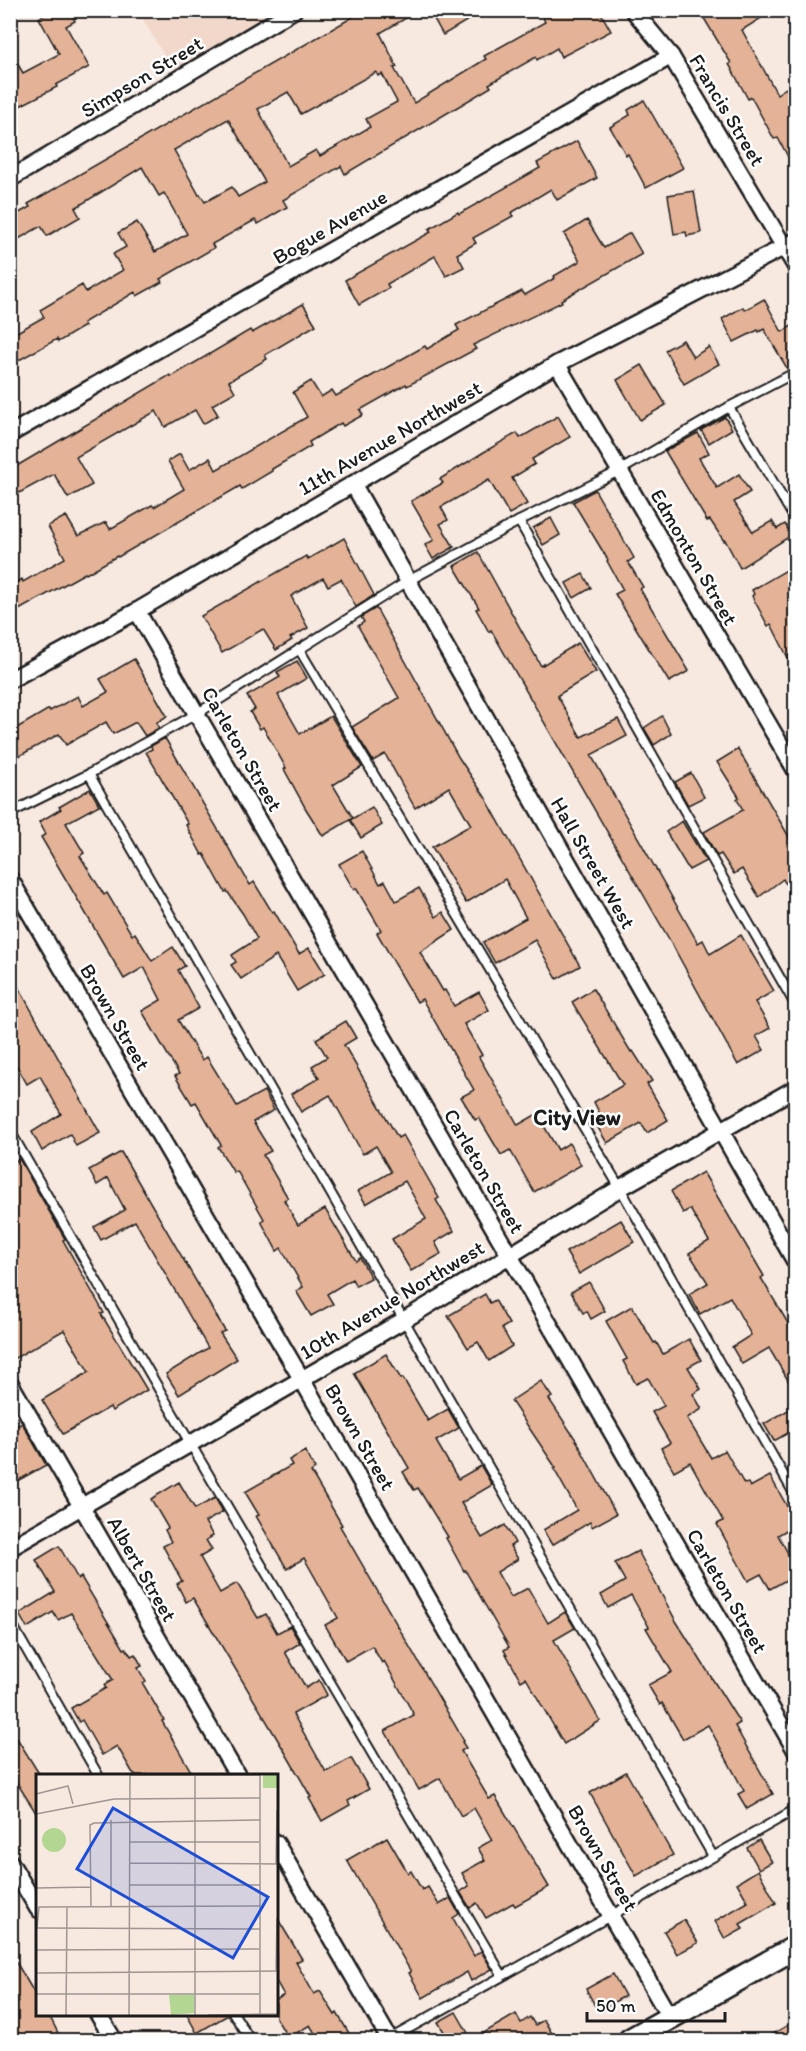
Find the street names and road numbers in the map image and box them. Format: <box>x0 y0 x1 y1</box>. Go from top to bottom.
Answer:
street label: Simpson Street <box>76 30 207 123</box>
street label: Francis Street <box>684 49 771 170</box>
street label: Bogue Avenue <box>268 184 391 269</box>
street label: 11th Avenue Northwest <box>293 375 486 500</box>
street label: Edmonton Street <box>645 484 744 629</box>
street label: Carleton Street <box>197 682 288 816</box>
street label: Hall Street West <box>546 792 641 933</box>
street label: Brown Street <box>75 959 156 1075</box>
street label: Carleton Street <box>439 1104 530 1238</box>
street label: 10th Avenue Northwest <box>295 1234 489 1365</box>
street label: Brown Street <box>320 1379 401 1495</box>
street label: Albert Street <box>102 1512 183 1626</box>
street label: Carleton Street <box>682 1524 773 1658</box>
street label: Brown Street <box>563 1800 644 1916</box>

